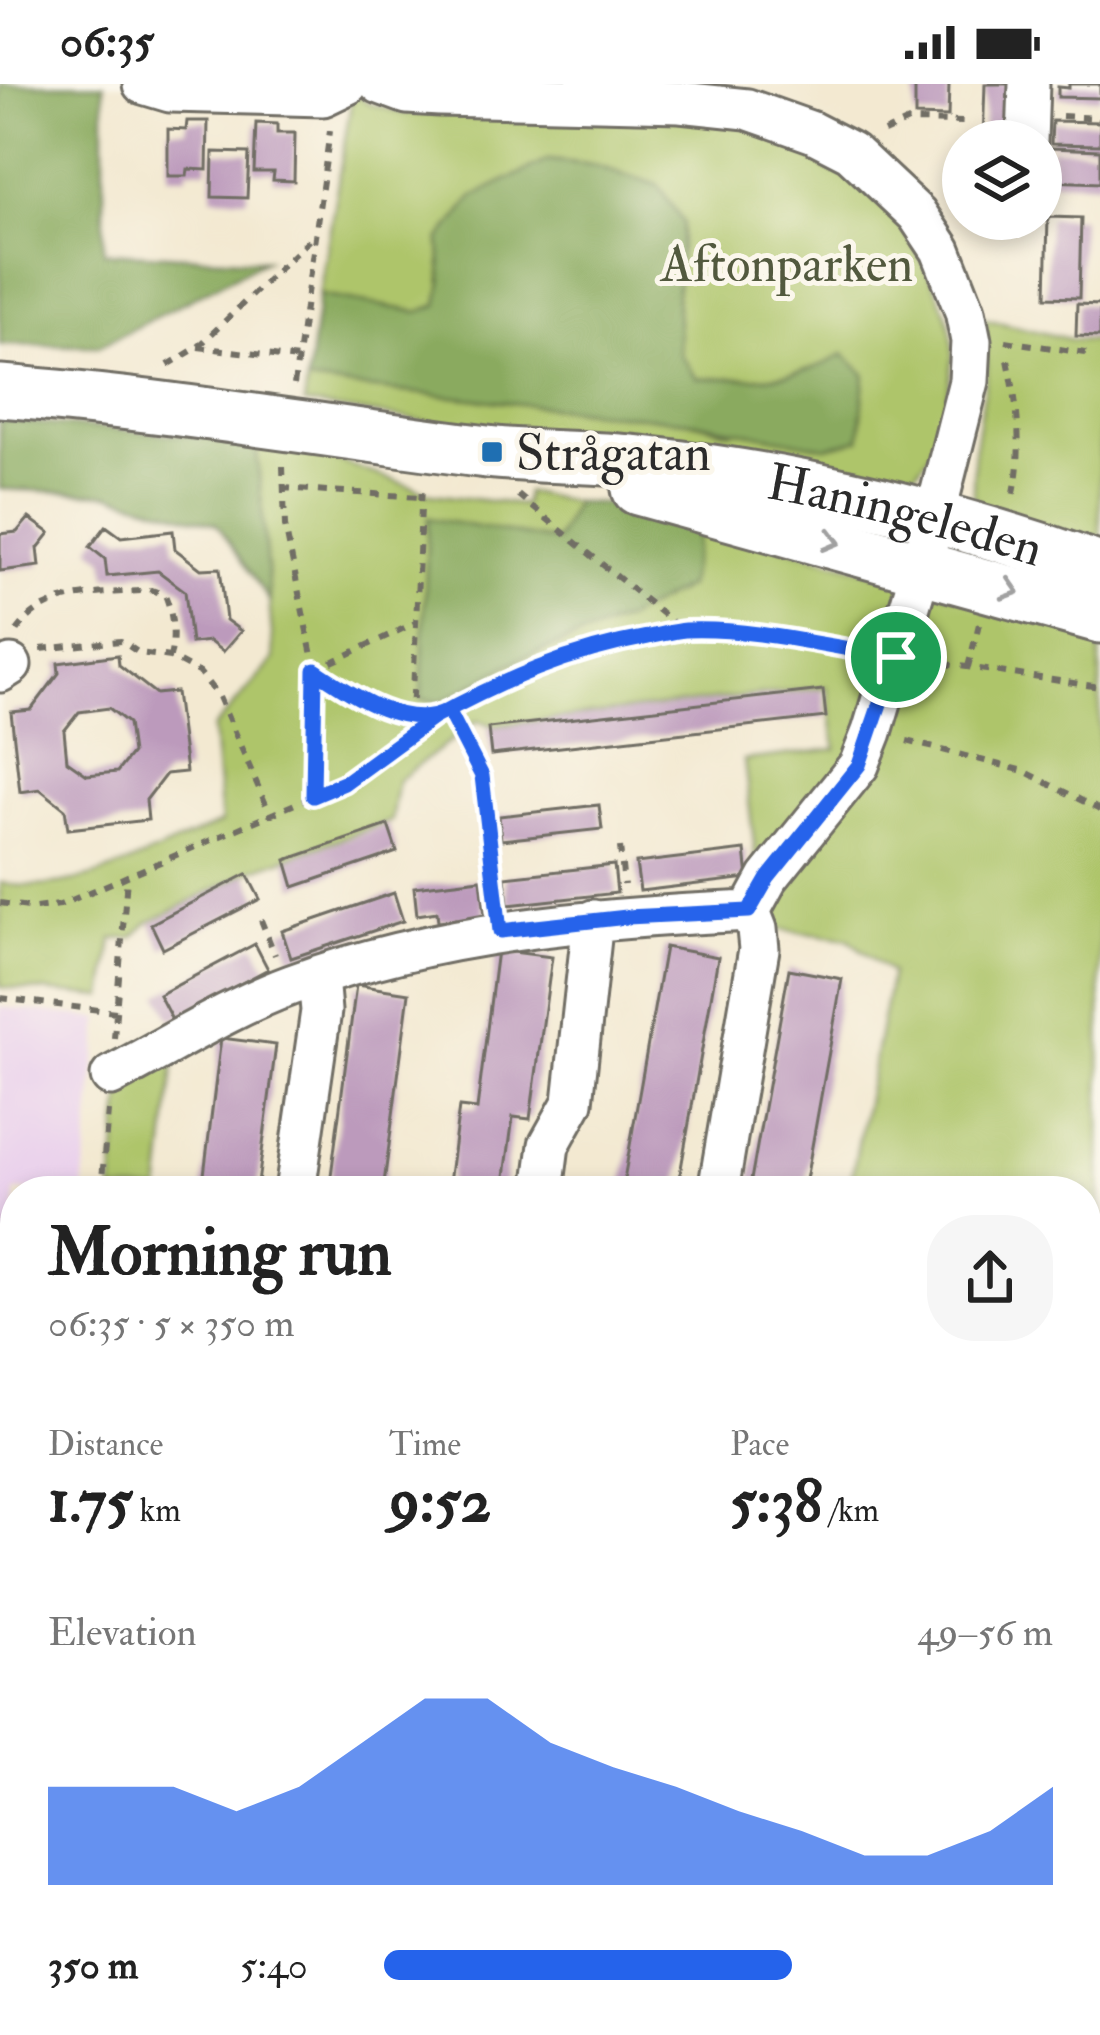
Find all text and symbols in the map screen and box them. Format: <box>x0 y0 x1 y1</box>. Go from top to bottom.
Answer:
text: 06:35 <box>60 14 154 70</box>
map controls <box>942 120 1062 240</box>
button: layers <box>942 120 1062 240</box>
park label: Aftonparken <box>660 233 913 297</box>
place label: Strågatan <box>516 422 711 486</box>
marker: Strågatan <box>479 439 505 465</box>
street label: Haningeleden <box>762 450 1051 582</box>
one-way arrow <box>821 527 842 552</box>
one-way arrow <box>1000 576 1021 601</box>
pin <box>845 606 947 708</box>
icon: arrive <box>863 624 929 690</box>
text: Morning run <box>48 1212 392 1295</box>
button: share <box>927 1215 1053 1341</box>
text: 06:35 · 5 × 350 m <box>48 1299 294 1348</box>
text: Distance <box>48 1424 163 1465</box>
text: Time <box>389 1424 461 1465</box>
text: Pace <box>730 1424 789 1465</box>
text: 1.75 <box>48 1465 133 1540</box>
text: 9:52 <box>389 1465 491 1540</box>
text: 5:38 <box>730 1465 822 1540</box>
text: km <box>133 1490 181 1531</box>
text: /km <box>822 1490 879 1531</box>
text: Elevation <box>48 1608 197 1657</box>
text: 49–56 m <box>917 1608 1053 1657</box>
text: 350 m <box>48 1941 138 1990</box>
text: 5:40 <box>240 1941 308 1990</box>

